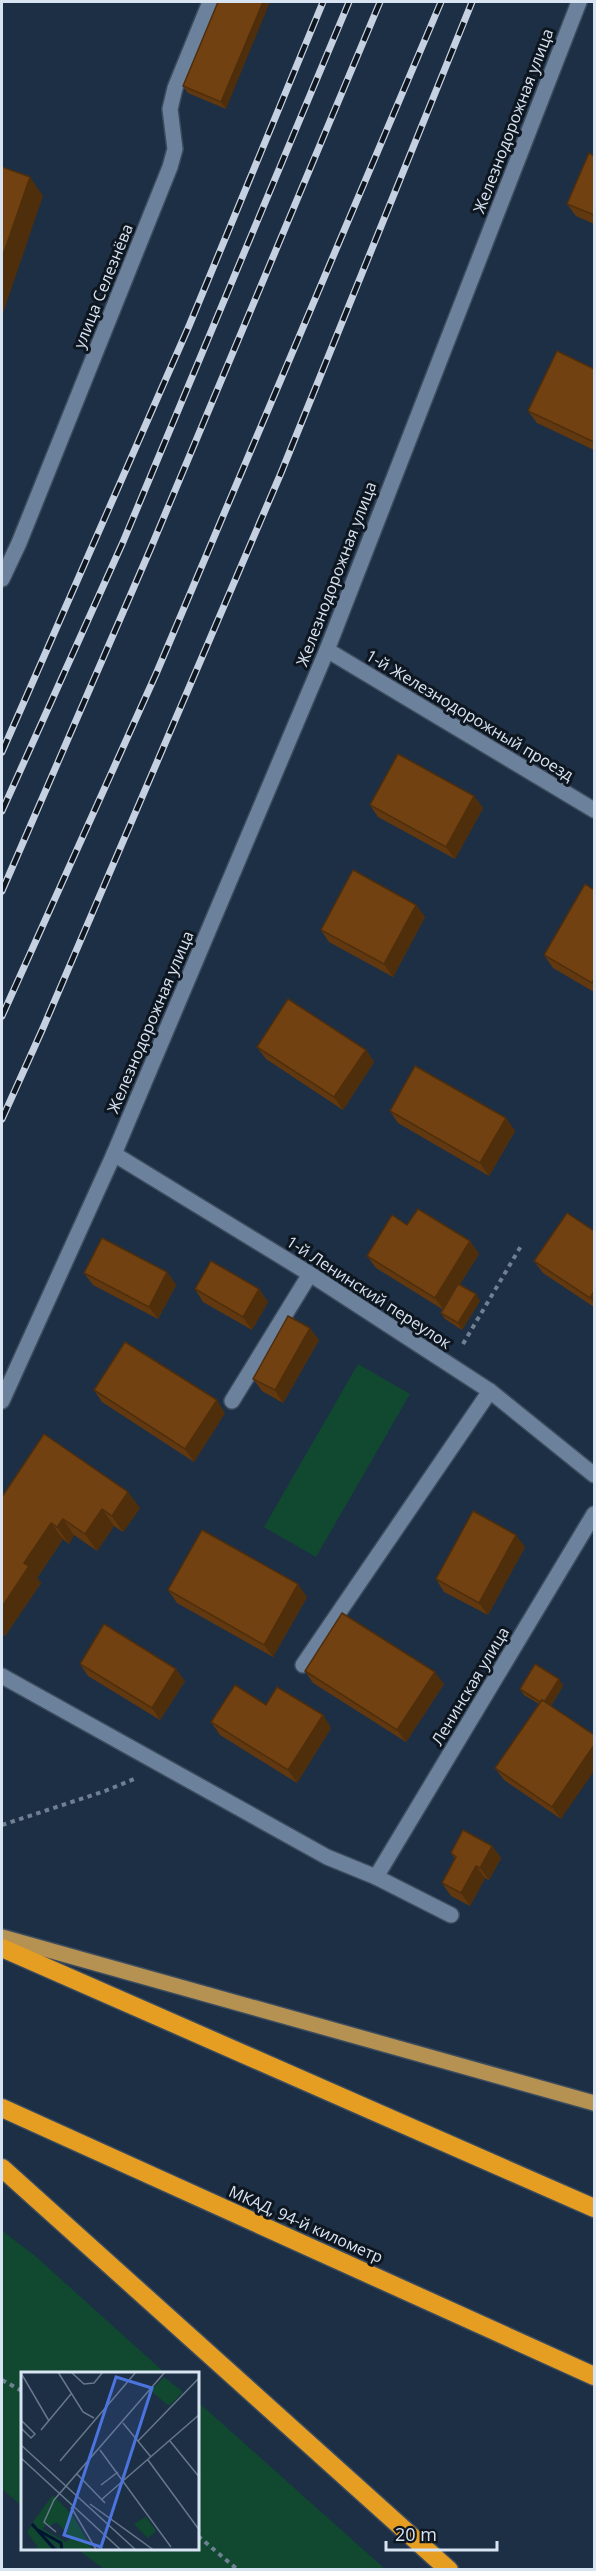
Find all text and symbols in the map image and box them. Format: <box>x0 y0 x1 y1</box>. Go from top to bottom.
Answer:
street label: Железнодорожная улица <box>468 25 558 217</box>
street label: улица Селезнёва <box>68 220 138 352</box>
street label: Железнодорожная улица <box>291 478 381 670</box>
street label: 1-й Железнодорожный проезд <box>362 644 578 786</box>
street label: Железнодорожная улица <box>102 927 198 1117</box>
street label: 1-й Ленинский переулок <box>282 1230 456 1354</box>
street label: Ленинская улица <box>426 1623 514 1749</box>
street label: МКАД, 94-й километр <box>225 2180 387 2268</box>
inset map <box>21 2372 200 2550</box>
scale bar <box>386 2514 497 2552</box>
text: 20 m <box>395 2522 437 2546</box>

